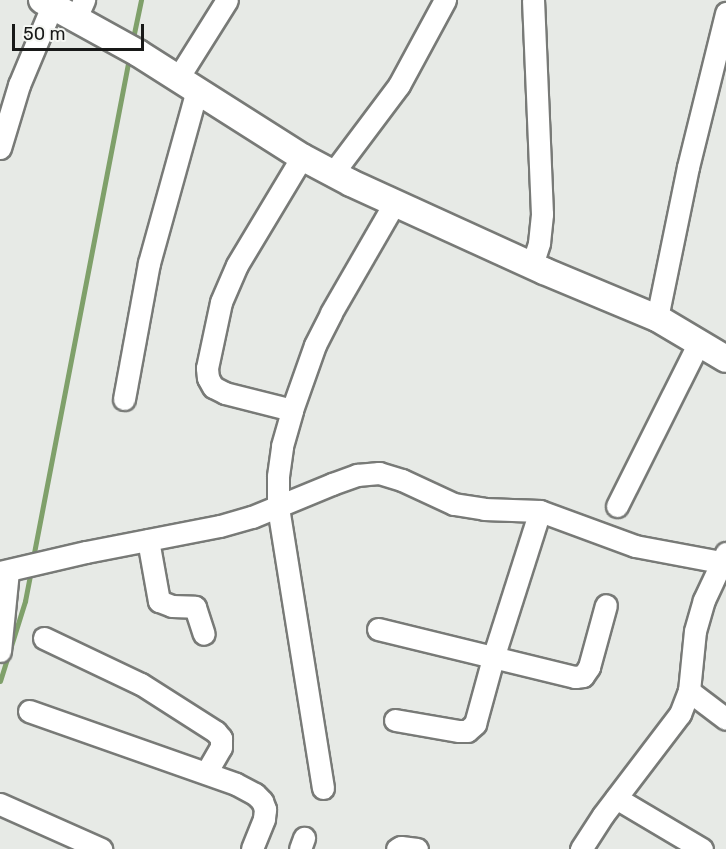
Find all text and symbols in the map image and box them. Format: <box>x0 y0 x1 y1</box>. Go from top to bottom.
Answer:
scale bar <box>15 12 147 50</box>
text: 50 m <box>23 23 66 45</box>

